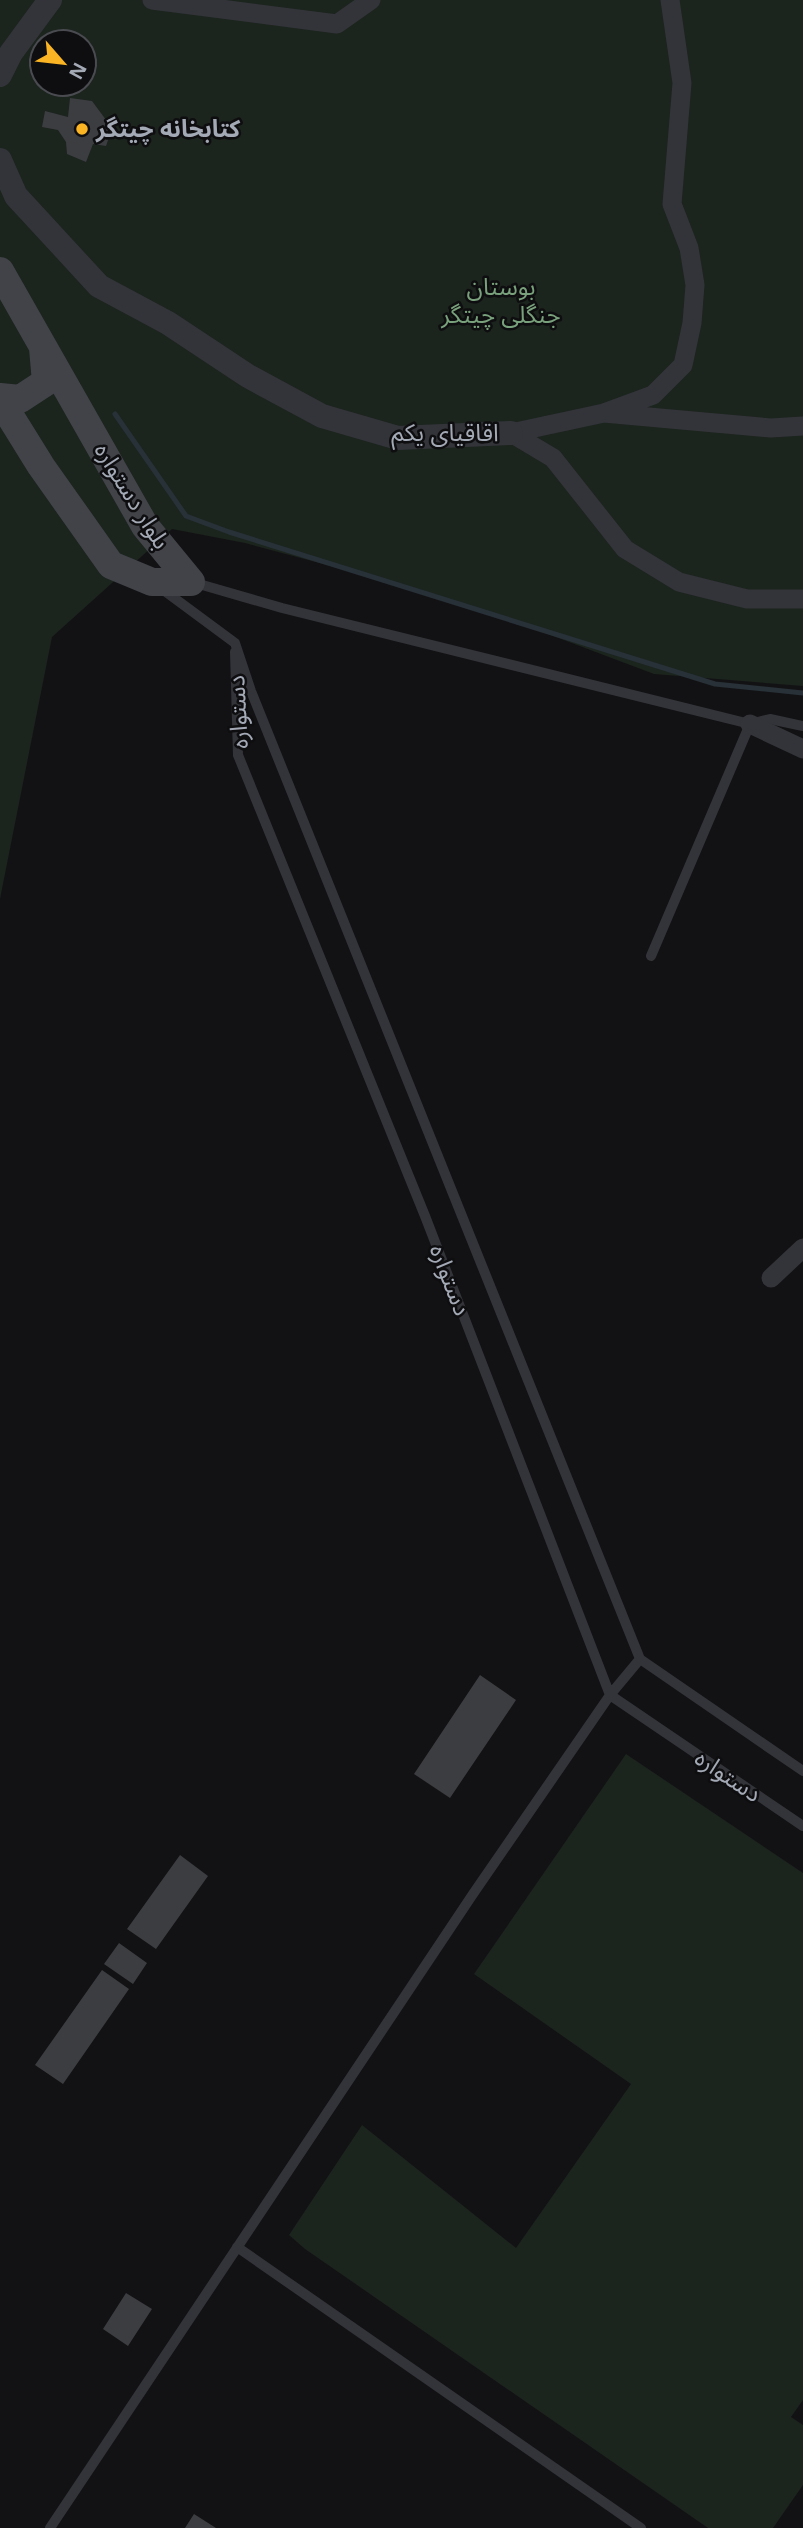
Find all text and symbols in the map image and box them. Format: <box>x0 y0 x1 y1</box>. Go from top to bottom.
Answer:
north arrow <box>28 28 98 98</box>
text: N <box>63 58 93 84</box>
place label: کتابخانه چیتگر <box>95 111 241 145</box>
marker: کتابخانه چیتگر <box>74 121 90 137</box>
park label: بوستان جنگلی چیتگر <box>440 269 561 330</box>
street label: اقاقیای یکم <box>391 415 499 450</box>
street label: بلوار دستواره <box>88 436 179 555</box>
street label: دستواره <box>218 674 255 750</box>
street label: دستواره <box>423 1239 480 1320</box>
street label: دستواره <box>689 1740 769 1809</box>

